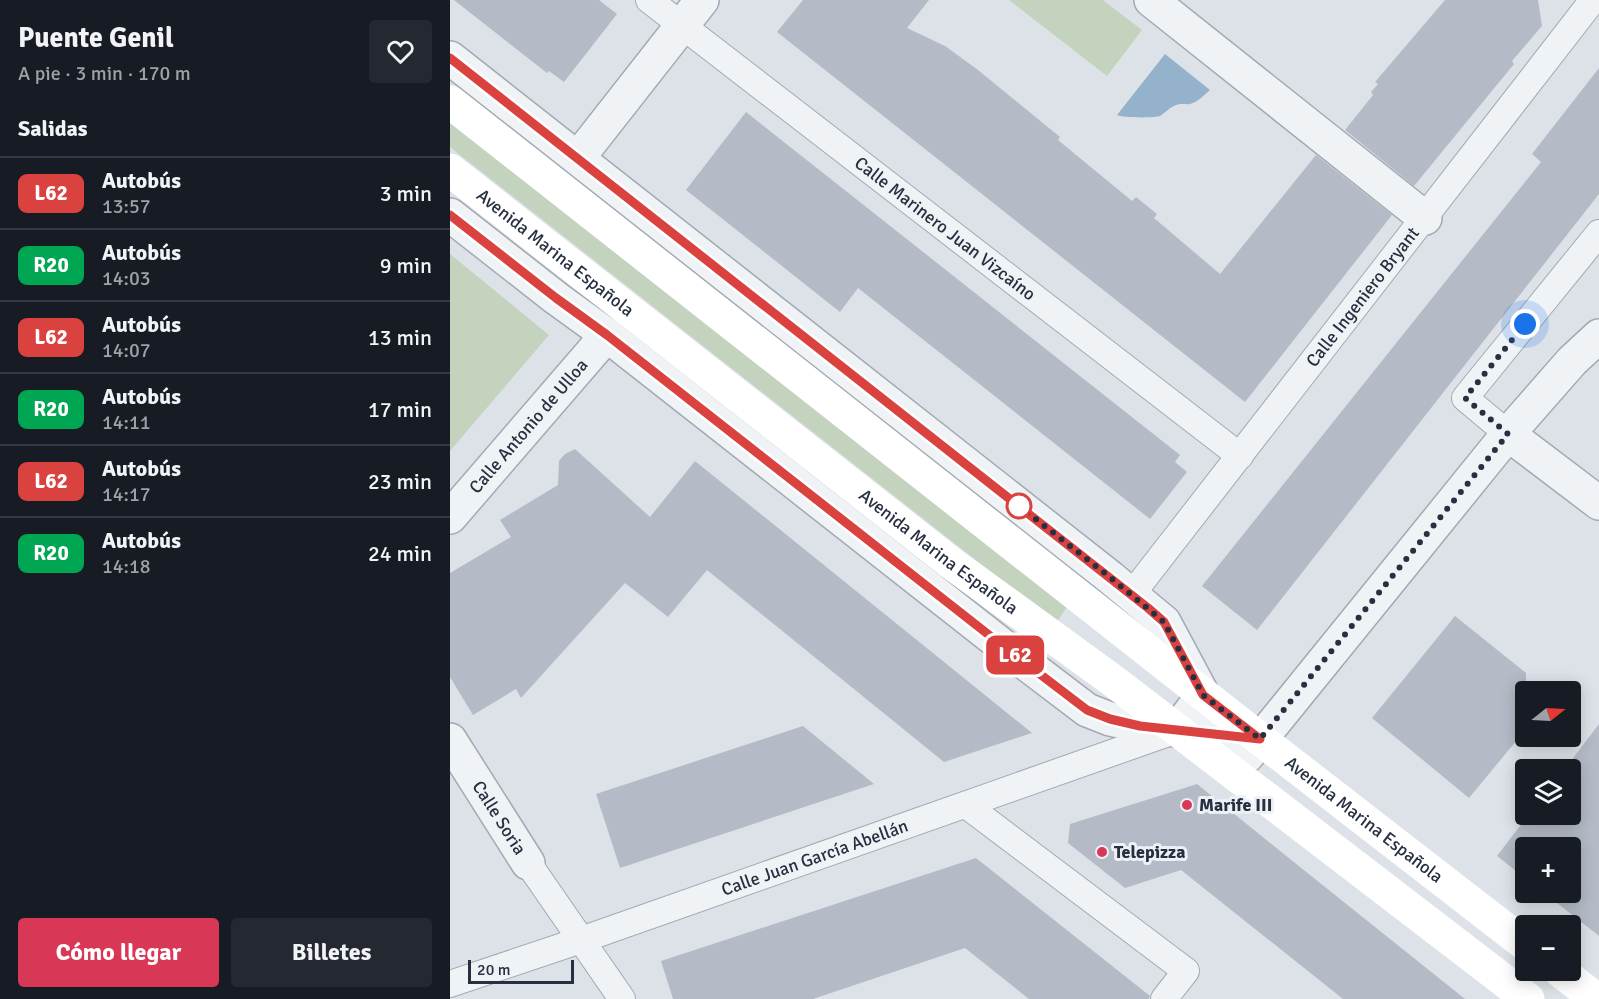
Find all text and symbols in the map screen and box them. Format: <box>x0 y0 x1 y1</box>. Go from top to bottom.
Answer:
button: heart <box>369 20 432 83</box>
text: Puente Genil <box>18 21 174 55</box>
text: A pie · 3 min · 170 m <box>18 61 191 86</box>
text: Salidas <box>18 115 88 142</box>
street label: Calle Marinero Juan Vizcaíno <box>850 152 1040 305</box>
text: Autobús <box>102 167 181 194</box>
text: L62 <box>34 180 68 206</box>
text: 3 min <box>380 180 432 207</box>
street label: Avenida Marina Española <box>472 184 639 321</box>
text: 13:57 <box>102 194 151 219</box>
street label: Calle Ingeniero Bryant <box>1301 223 1424 371</box>
text: Autobús <box>102 239 181 266</box>
text: R20 <box>33 252 69 278</box>
text: 9 min <box>380 252 432 279</box>
text: 14:03 <box>102 266 151 291</box>
your location <box>1510 309 1540 339</box>
text: Autobús <box>102 311 181 338</box>
text: L62 <box>34 324 68 350</box>
text: 13 min <box>368 324 432 351</box>
text: 14:07 <box>102 338 151 363</box>
street label: Calle Antonio de Ulloa <box>464 354 592 498</box>
text: Autobús <box>102 383 181 410</box>
text: R20 <box>33 396 69 422</box>
text: 17 min <box>368 396 432 423</box>
text: 14:11 <box>102 410 151 435</box>
text: Autobús <box>102 455 181 482</box>
text: L62 <box>34 468 68 494</box>
text: 23 min <box>368 468 432 495</box>
text: 14:17 <box>102 482 151 507</box>
street label: Avenida Marina Española <box>855 484 1022 619</box>
unlabelled marker <box>1006 493 1032 519</box>
text: Autobús <box>102 527 181 554</box>
text: R20 <box>33 540 69 566</box>
text: 24 min <box>368 540 432 567</box>
text: 14:18 <box>102 554 151 579</box>
line badge: L62 <box>980 636 1050 674</box>
text: L62 <box>998 642 1032 668</box>
north arrow <box>1515 681 1581 747</box>
map controls <box>1515 681 1581 981</box>
street label: Avenida Marina Española <box>1281 751 1447 888</box>
button: layers <box>1515 759 1581 825</box>
street label: Calle Soria <box>468 777 531 859</box>
place label: Marife III <box>1199 794 1272 816</box>
marker: Marife III <box>1180 798 1194 812</box>
street label: Calle Juan García Abellán <box>718 815 911 901</box>
button: + <box>1515 837 1581 903</box>
place label: Telepizza <box>1114 841 1185 863</box>
marker: Telepizza <box>1095 845 1109 859</box>
button: − <box>1515 915 1581 981</box>
button: Cómo llegar <box>18 918 219 987</box>
button: Billetes <box>231 918 432 987</box>
scale bar <box>468 957 574 984</box>
text: 20 m <box>477 960 511 980</box>

